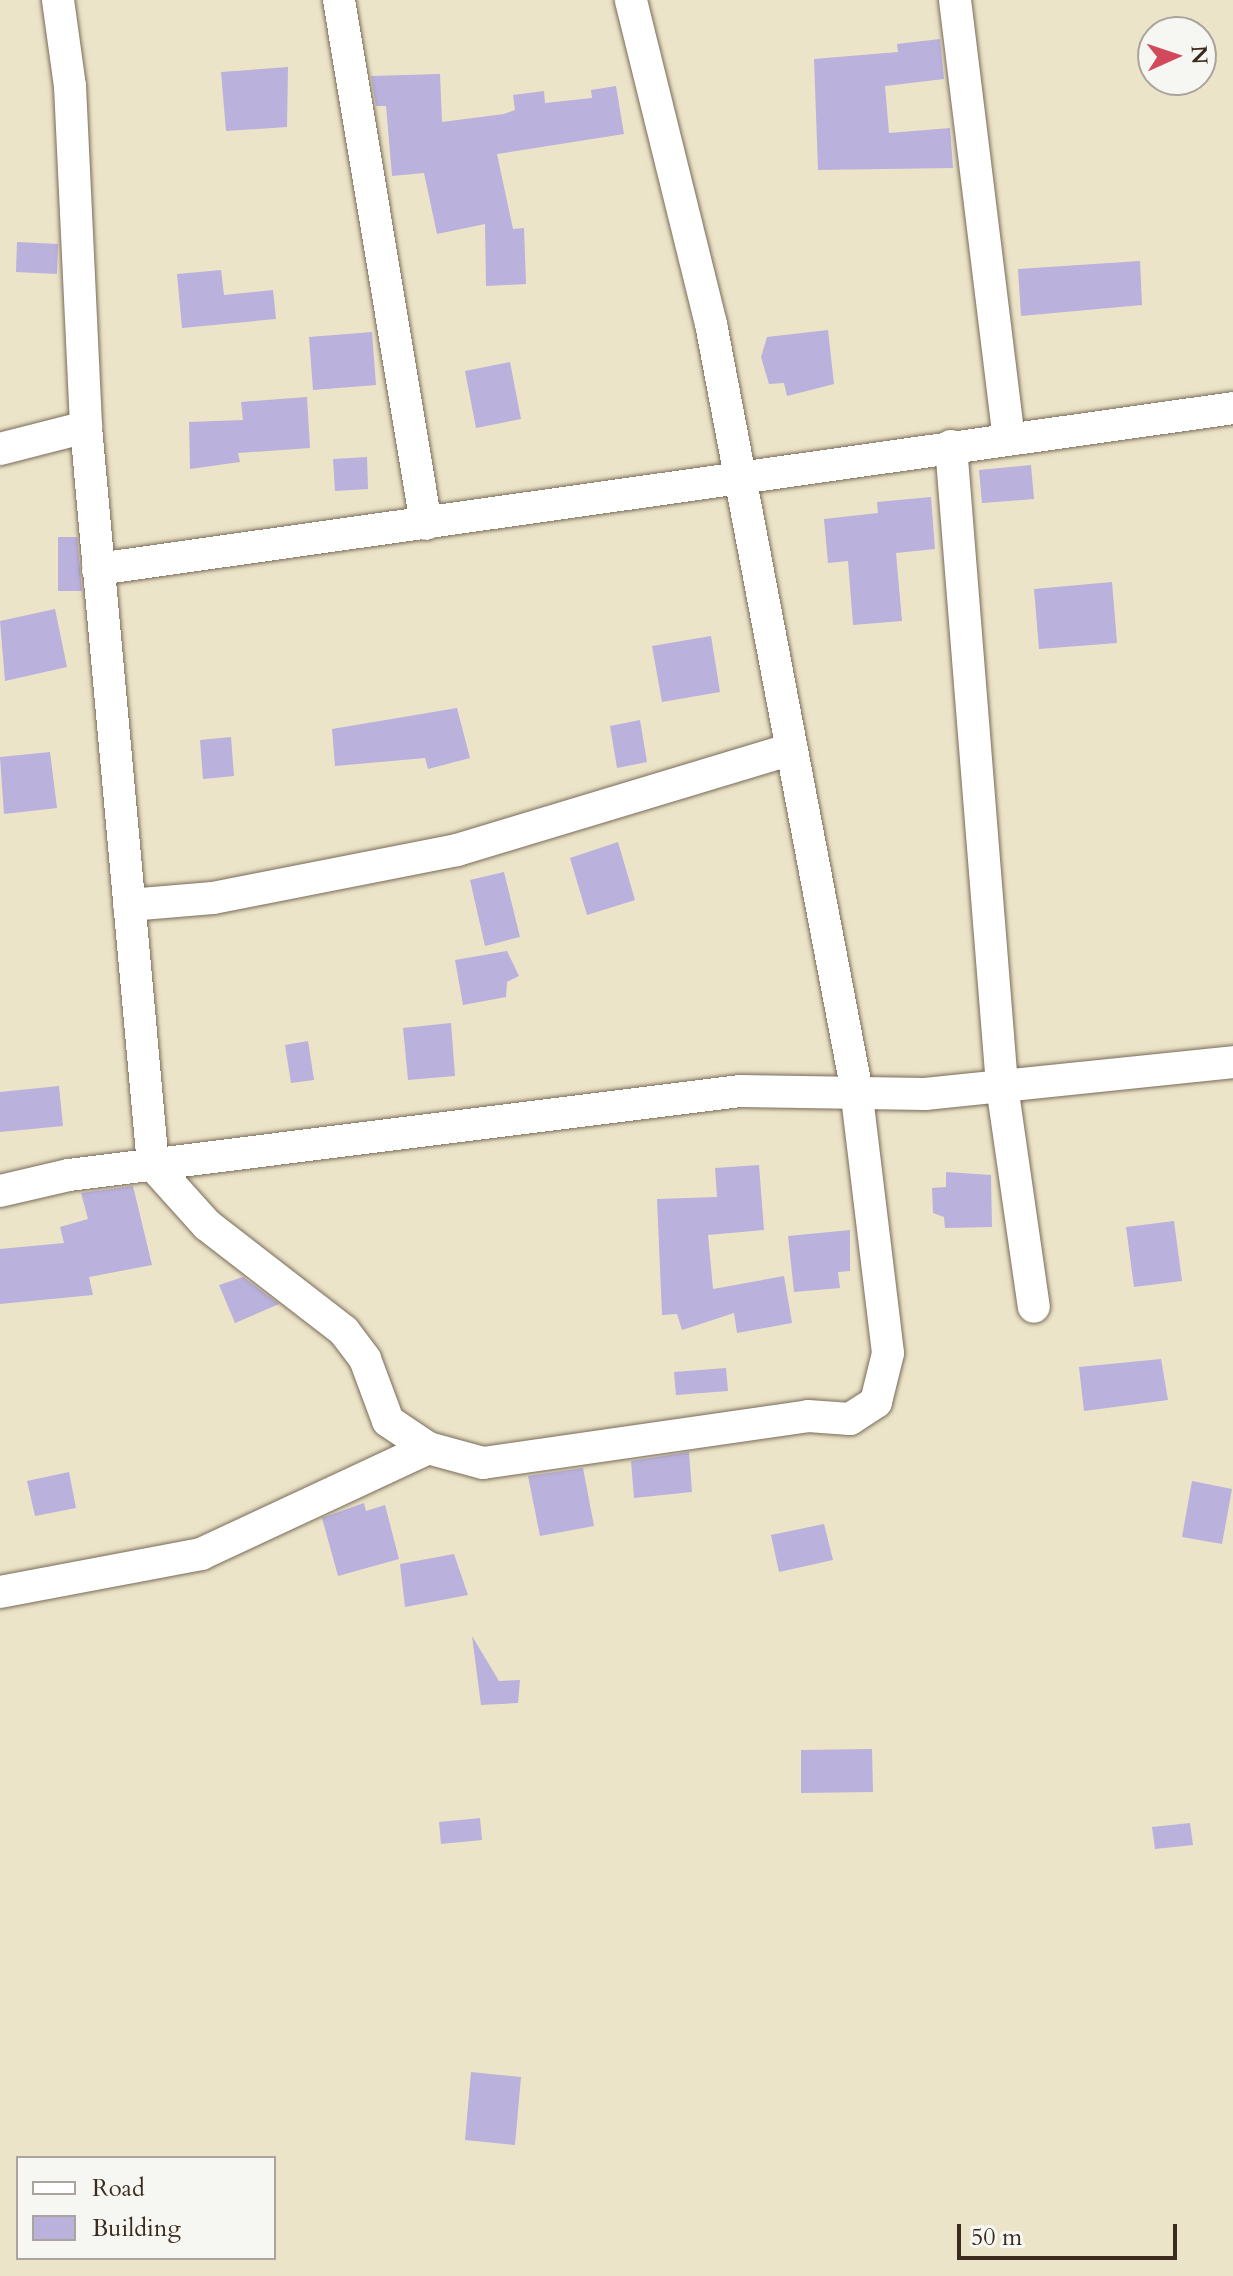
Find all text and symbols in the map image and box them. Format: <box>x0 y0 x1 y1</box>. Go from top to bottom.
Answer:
north arrow <box>1137 16 1217 96</box>
text: N <box>1183 45 1214 65</box>
legend <box>16 2156 276 2260</box>
text: Road <box>92 2172 145 2205</box>
scale bar <box>961 2208 1181 2258</box>
text: Building <box>92 2212 181 2245</box>
text: 50 m <box>971 2221 1022 2254</box>

